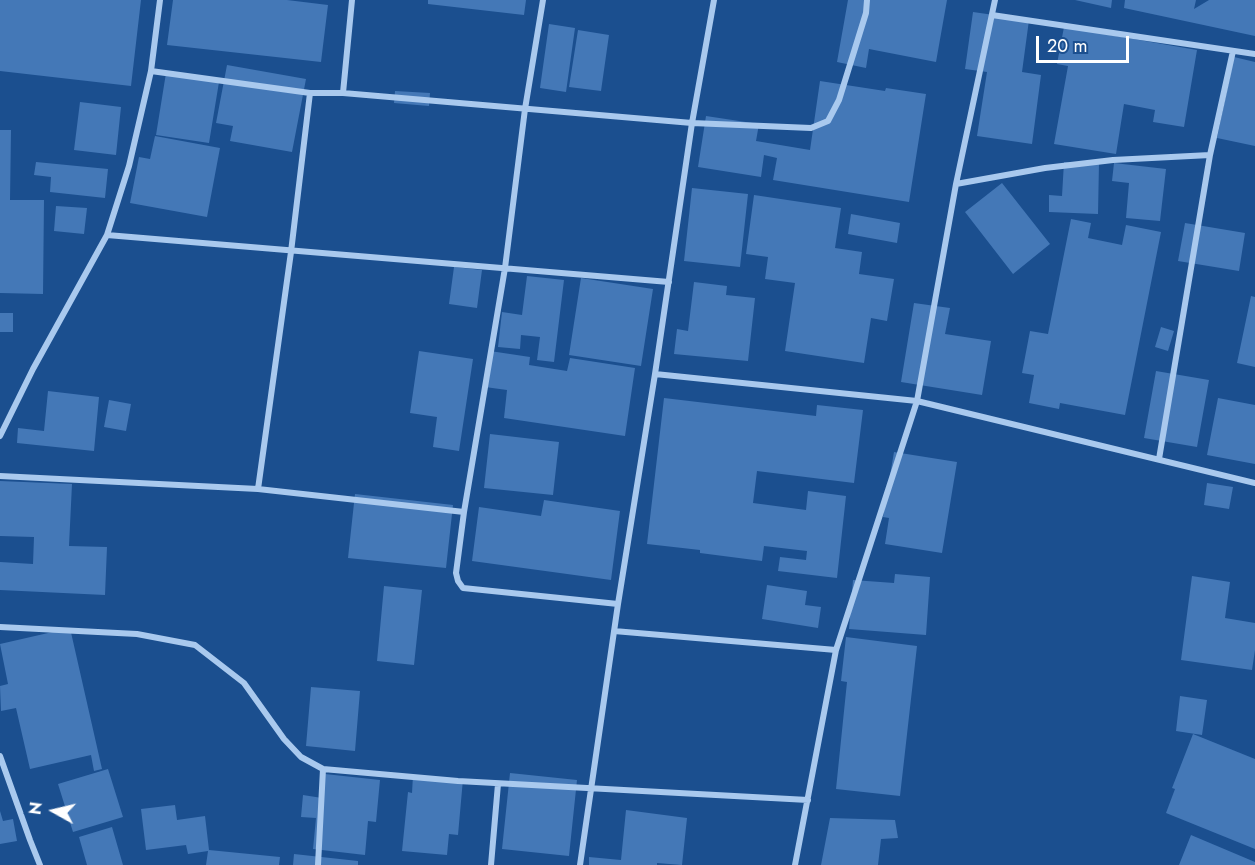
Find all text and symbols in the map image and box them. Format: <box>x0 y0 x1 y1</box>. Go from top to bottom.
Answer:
scale bar <box>1039 24 1132 62</box>
text: 20 m <box>1047 33 1087 59</box>
north arrow <box>24 781 84 841</box>
text: N <box>23 801 48 816</box>

